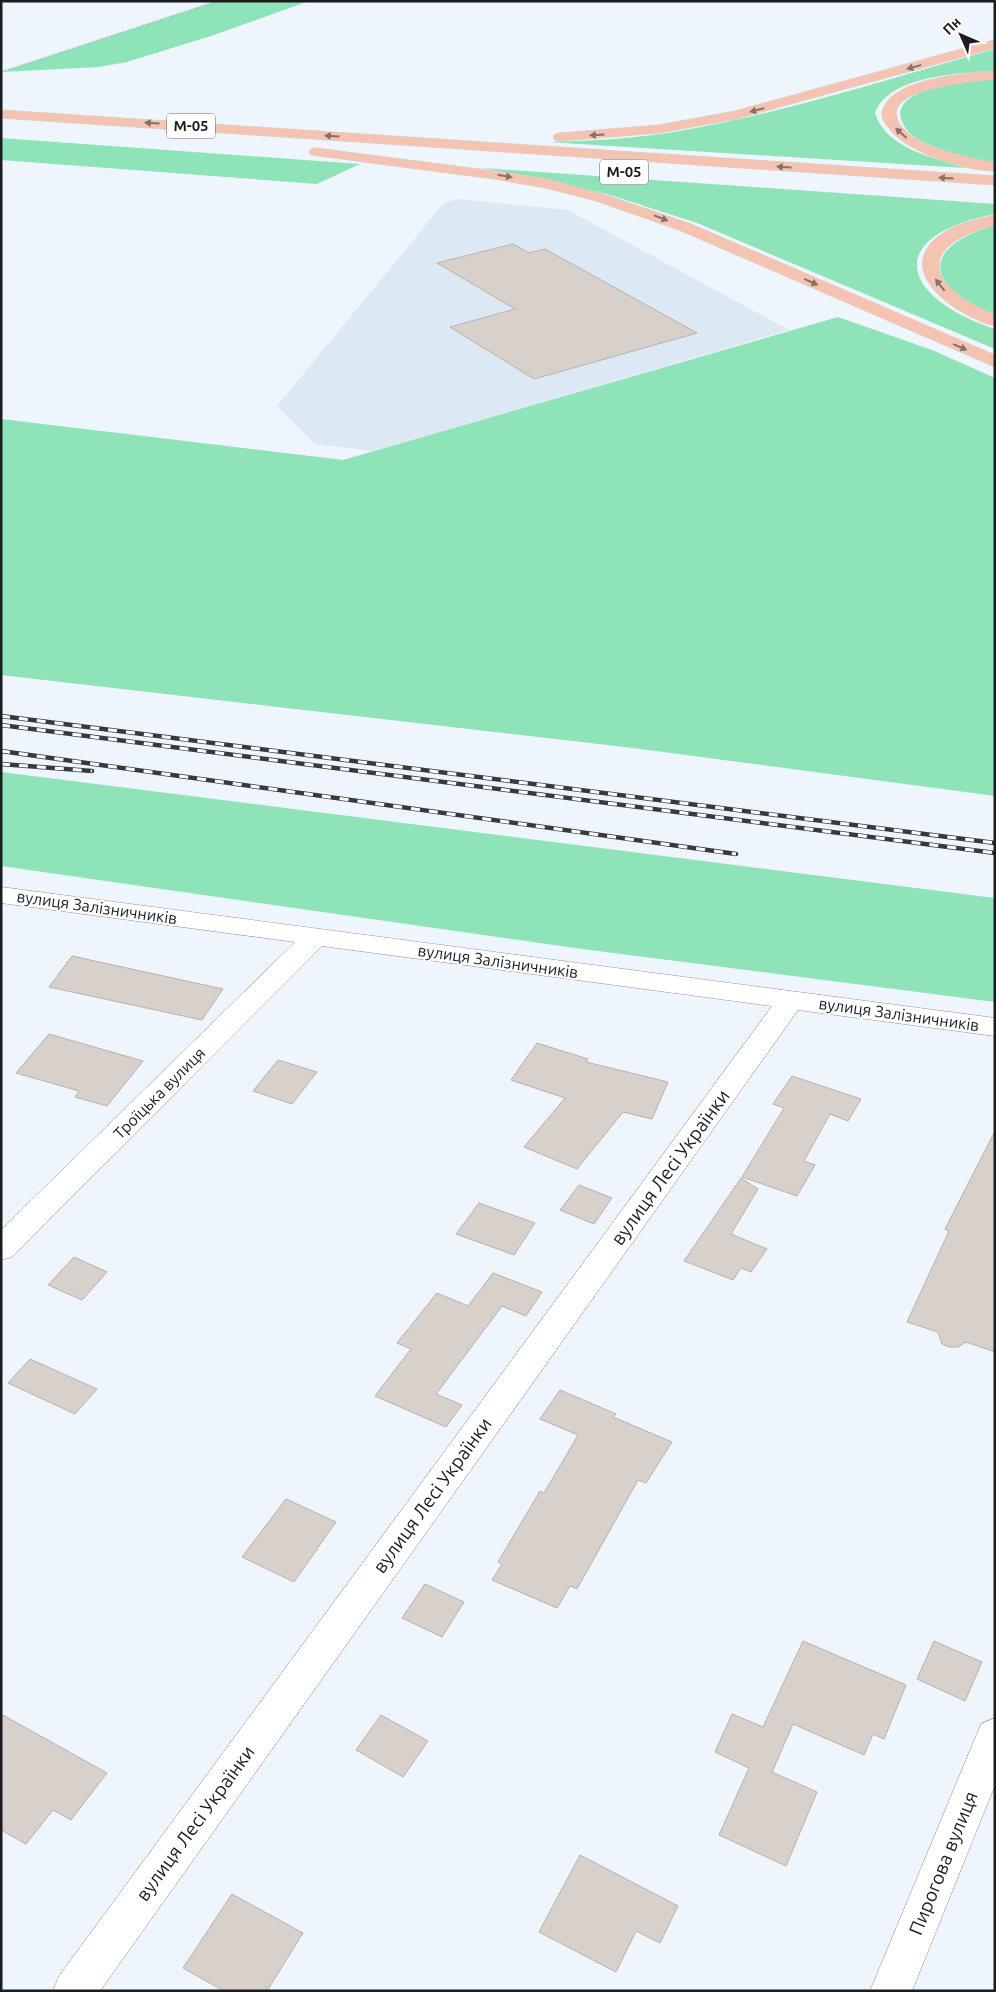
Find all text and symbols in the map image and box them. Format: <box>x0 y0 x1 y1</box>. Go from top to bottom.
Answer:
north arrow <box>936 10 986 60</box>
text: Пн <box>940 14 964 38</box>
one-way arrow <box>907 63 922 71</box>
one-way arrow <box>750 106 765 114</box>
road number: М-05 <box>167 114 215 138</box>
one-way arrow <box>144 119 160 127</box>
one-way arrow <box>895 127 907 139</box>
one-way arrow <box>589 131 605 139</box>
one-way arrow <box>323 132 339 140</box>
road number: М-05 <box>600 160 648 184</box>
one-way arrow <box>776 162 792 170</box>
one-way arrow <box>497 173 513 181</box>
one-way arrow <box>938 173 954 181</box>
one-way arrow <box>654 214 669 222</box>
one-way arrow <box>804 278 818 286</box>
one-way arrow <box>934 279 945 292</box>
one-way arrow <box>953 343 967 351</box>
street label: вулиця Залізничників <box>16 887 178 927</box>
street label: вулиця Залізничників <box>417 941 579 981</box>
street label: вулиця Залізничників <box>818 994 980 1034</box>
street label: Троїцька вулиця <box>110 1044 208 1142</box>
street label: вулиця Лесі Українки <box>606 1085 734 1249</box>
street label: вулиця Лесі Українки <box>368 1413 496 1577</box>
street label: вулиця Лесі Українки <box>131 1741 259 1905</box>
street label: Пирогова вулиця <box>904 1788 982 1938</box>

